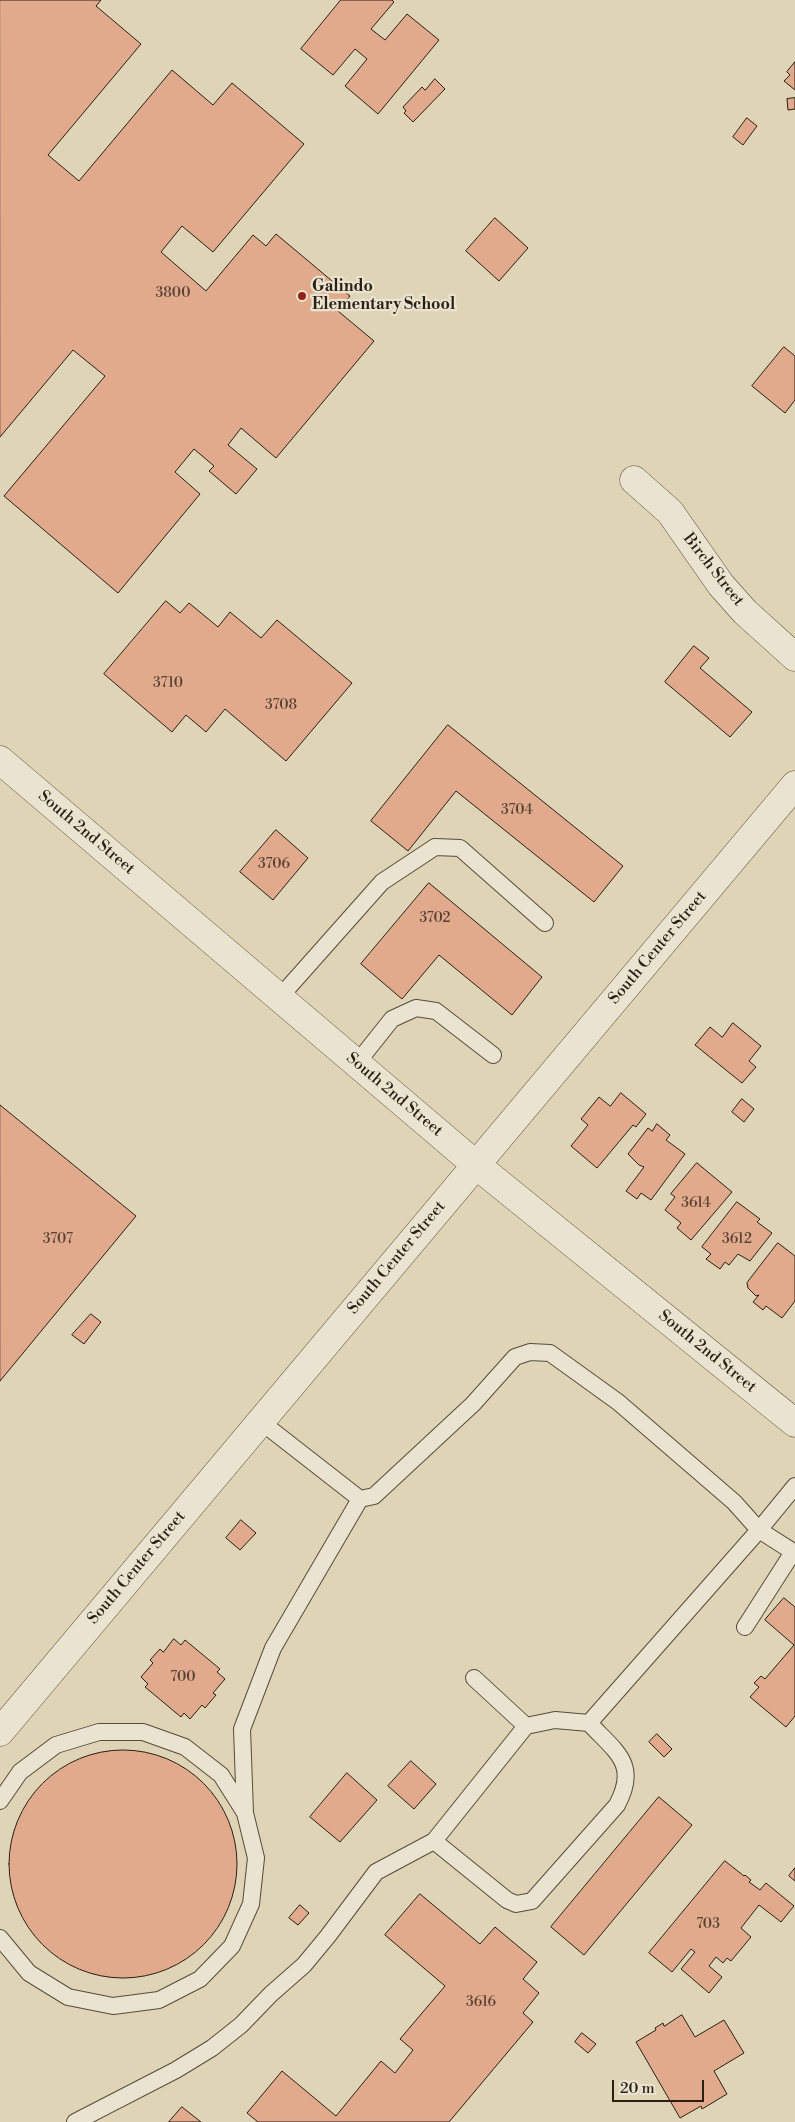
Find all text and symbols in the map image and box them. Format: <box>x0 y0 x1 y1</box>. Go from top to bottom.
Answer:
place label: Galindo Elementary School <box>312 277 455 315</box>
house number: 3800 <box>156 286 190 302</box>
marker: Galindo Elementary School <box>296 290 308 302</box>
street label: Birch Street <box>679 530 747 610</box>
house number: 3710 <box>153 676 183 692</box>
house number: 3708 <box>265 698 297 714</box>
street label: South 2nd Street <box>34 787 138 879</box>
house number: 3704 <box>501 803 533 819</box>
house number: 3706 <box>258 857 290 873</box>
street label: South Center Street <box>605 887 711 1009</box>
house number: 3702 <box>419 911 451 927</box>
street label: South 2nd Street <box>342 1049 446 1141</box>
house number: 3614 <box>681 1196 711 1212</box>
street label: South Center Street <box>344 1197 450 1319</box>
house number: 3707 <box>43 1232 73 1248</box>
house number: 3612 <box>722 1232 752 1248</box>
street label: South 2nd Street <box>654 1307 760 1397</box>
street label: South Center Street <box>84 1507 190 1629</box>
house number: 700 <box>170 1670 196 1686</box>
house number: 703 <box>696 1917 720 1933</box>
house number: 3616 <box>466 1995 496 2011</box>
scale bar <box>615 2070 708 2102</box>
text: 20 m <box>620 2079 655 2098</box>

